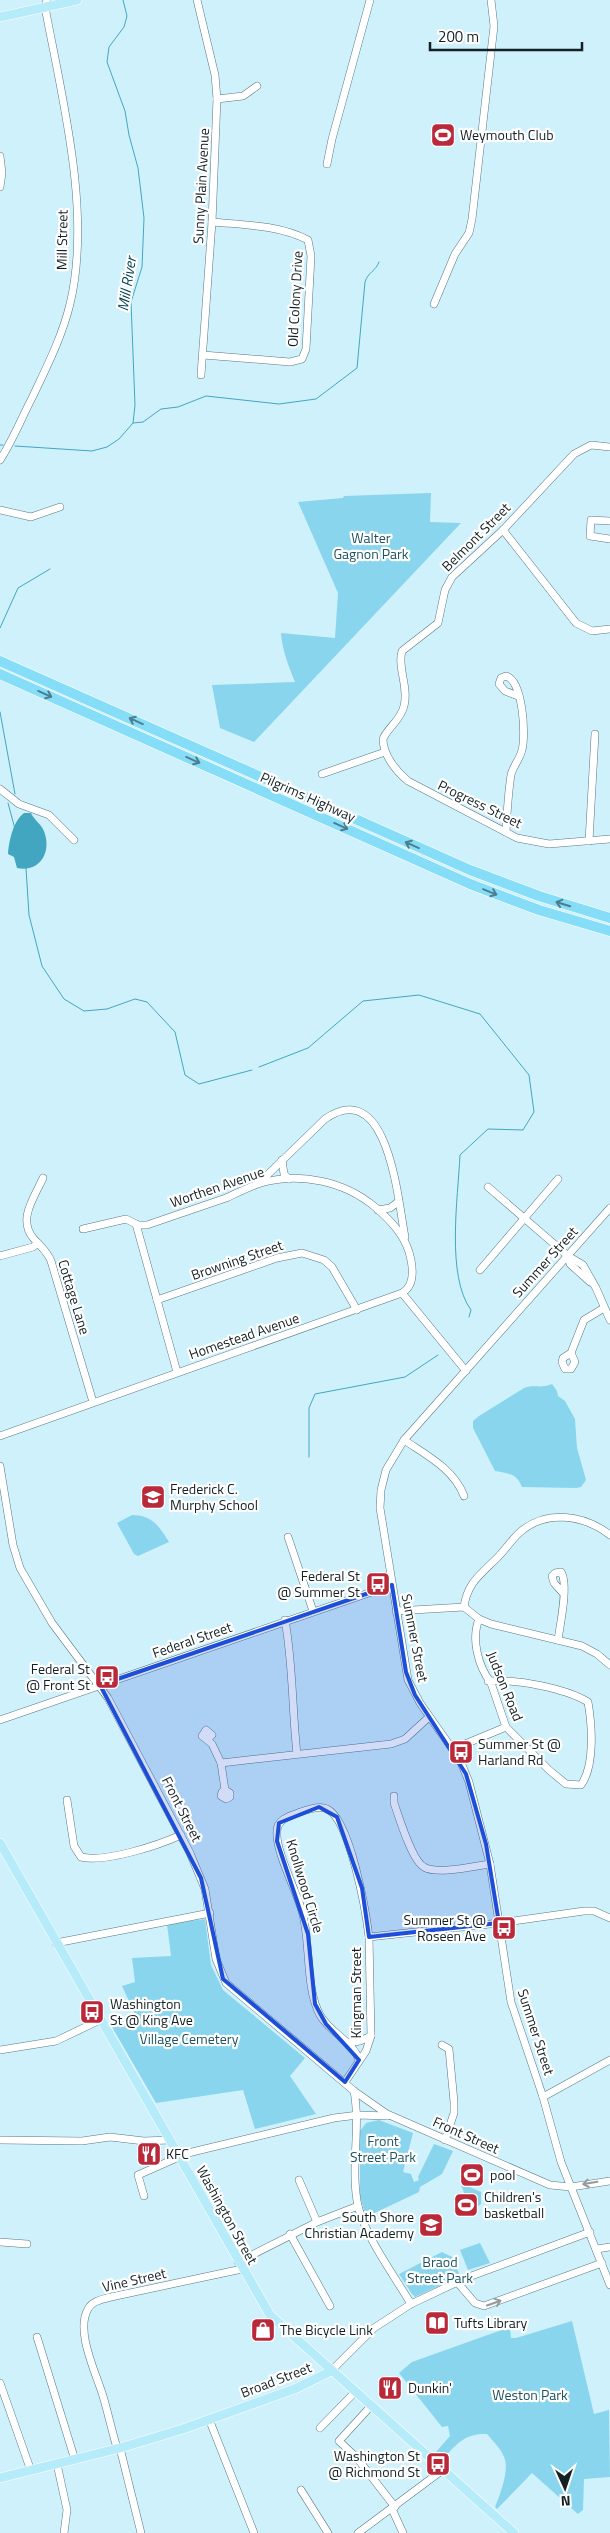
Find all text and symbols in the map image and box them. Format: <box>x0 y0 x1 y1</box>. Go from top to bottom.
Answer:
scale bar <box>430 20 582 52</box>
text: 200 m <box>438 25 479 48</box>
sports icon: Weymouth Club <box>430 122 456 148</box>
place label: Weymouth Club <box>460 124 554 145</box>
street label: Sunny Plain Avenue <box>187 128 214 244</box>
street label: Mill Street <box>50 209 73 270</box>
street label: Old Colony Drive <box>281 250 308 348</box>
water label: Mill River <box>111 253 142 313</box>
street label: Belmont Street <box>437 497 515 576</box>
park label: Walter Gagnon Park <box>333 527 409 564</box>
one-way arrow <box>37 689 52 699</box>
one-way arrow <box>129 716 144 726</box>
one-way arrow <box>185 756 200 766</box>
street label: Pilgrims Highway <box>257 766 359 827</box>
street label: Progress Street <box>434 774 526 833</box>
one-way arrow <box>333 822 348 832</box>
one-way arrow <box>405 839 420 849</box>
one-way arrow <box>482 887 497 897</box>
one-way arrow <box>556 899 572 909</box>
street label: Worthen Avenue <box>167 1161 267 1212</box>
street label: Summer Street <box>507 1221 582 1302</box>
street label: Browning Street <box>188 1234 286 1285</box>
street label: Cottage Lane <box>53 1257 96 1337</box>
street label: Homestead Avenue <box>186 1307 302 1364</box>
place label: Frederick C. Murphy School <box>170 1478 258 1515</box>
school or university icon: Frederick C. Murphy School <box>140 1484 166 1510</box>
place label: Federal St @ Summer St <box>277 1565 360 1602</box>
bus stop icon: Federal St @ Summer St <box>365 1571 391 1597</box>
street label: Summer Street <box>397 1592 434 1684</box>
street label: Federal Street <box>149 1616 235 1663</box>
street label: Judson Road <box>482 1648 529 1724</box>
place label: Federal St @ Front St <box>26 1658 90 1695</box>
bus stop icon: Federal St @ Front St <box>94 1664 120 1690</box>
place label: Summer St @ Harland Rd <box>478 1733 561 1770</box>
bus stop icon: Summer St @ Harland Rd <box>448 1739 474 1765</box>
street label: Front Street <box>157 1772 208 1845</box>
street label: Knollwood Circle <box>281 1836 330 1935</box>
place label: Summer St @ Roseen Ave <box>403 1909 486 1946</box>
bus stop icon: Summer St @ Roseen Ave <box>491 1915 517 1941</box>
street label: Kingman Street <box>345 1947 366 2039</box>
street label: Summer Street <box>513 1986 560 2078</box>
place label: Washington St @ King Ave <box>110 1993 193 2030</box>
bus stop icon: Washington St @ King Ave <box>79 1999 105 2025</box>
park label: Village Cemetery <box>140 2028 239 2049</box>
street label: Front Street <box>430 2111 503 2159</box>
park label: Front Street Park <box>350 2130 416 2167</box>
restaurant icon: KFC <box>136 2141 162 2167</box>
place label: KFC <box>166 2143 189 2164</box>
street label: Washington Street <box>192 2162 263 2268</box>
sports icon: pool <box>459 2162 485 2188</box>
place label: pool <box>490 2164 515 2185</box>
one-way arrow <box>583 2178 599 2188</box>
place label: Children's basketball <box>484 2186 544 2223</box>
sports icon: Children's basketball <box>453 2192 479 2218</box>
place label: South Shore Christian Academy <box>305 2206 414 2243</box>
school or university icon: South Shore Christian Academy <box>418 2212 444 2238</box>
park label: Braod Street Park <box>407 2251 473 2288</box>
street label: Vine Street <box>100 2262 168 2297</box>
one-way arrow <box>486 2298 502 2307</box>
library icon: Tufts Library <box>424 2310 450 2336</box>
place label: Tufts Library <box>454 2312 528 2333</box>
shop icon: The Bicycle Link <box>250 2317 276 2343</box>
place label: The Bicycle Link <box>280 2319 373 2340</box>
street label: Broad Street <box>237 2356 314 2403</box>
restaurant icon: Dunkin' <box>377 2375 403 2401</box>
place label: Dunkin' <box>408 2377 452 2398</box>
park label: Weston Park <box>492 2384 568 2405</box>
place label: Washington St @ Richmond St <box>328 2445 420 2482</box>
bus stop icon: Washington St @ Richmond St <box>425 2451 451 2477</box>
north arrow <box>540 2463 590 2513</box>
text: N <box>560 2491 571 2512</box>

